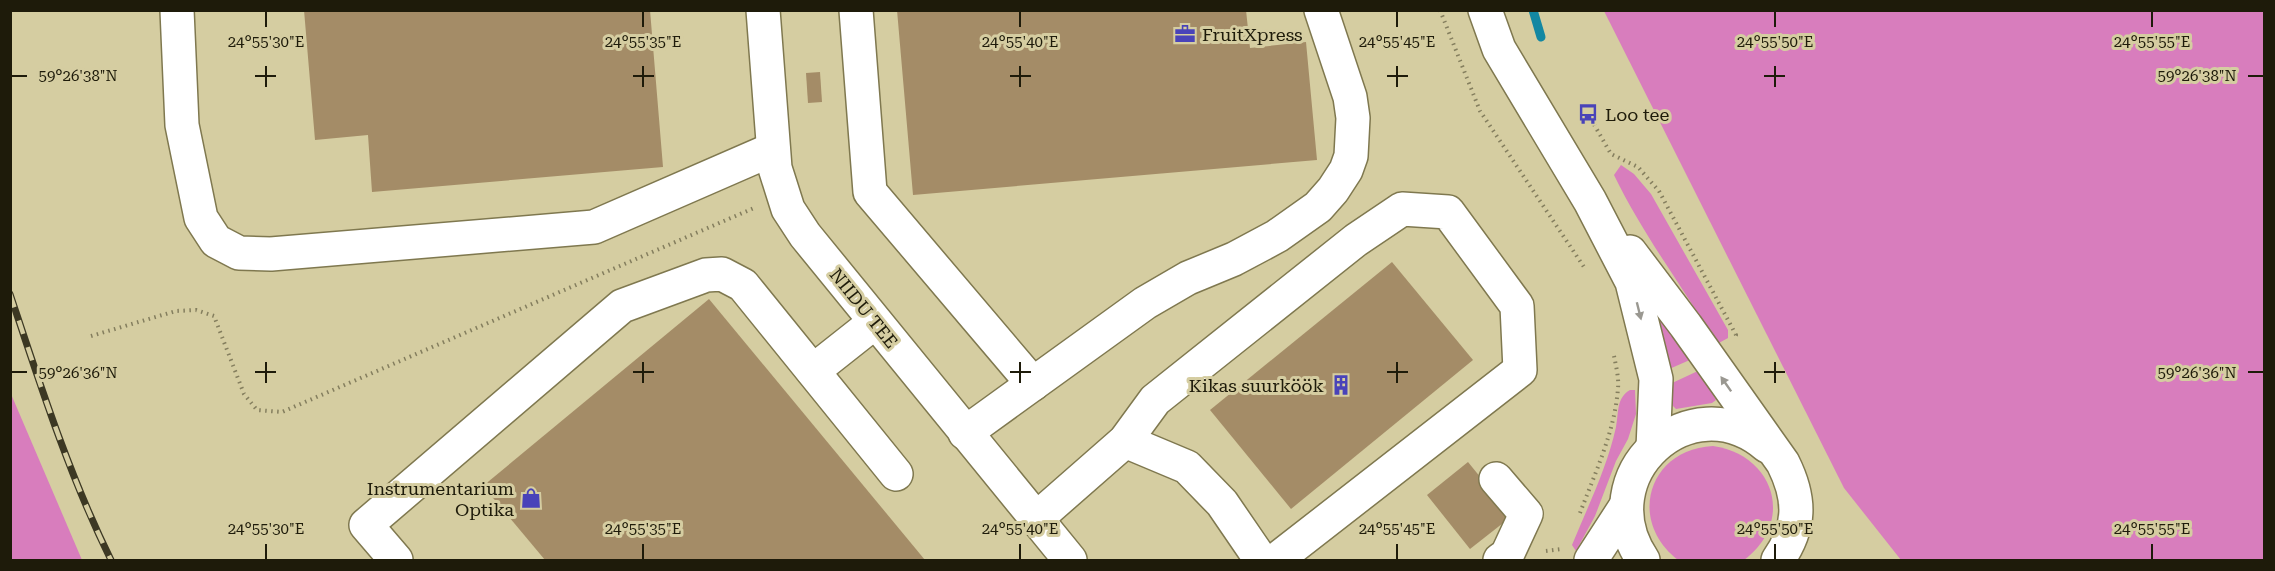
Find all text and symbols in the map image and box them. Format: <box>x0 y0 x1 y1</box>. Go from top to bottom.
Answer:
office icon: FruitXpress <box>1173 22 1197 46</box>
place label: FruitXpress <box>1202 24 1303 45</box>
text: 24°55'30"E <box>228 33 304 51</box>
text: 24°55'35"E <box>605 33 681 51</box>
text: 24°55'40"E <box>982 33 1058 51</box>
text: 24°55'45"E <box>1359 33 1435 51</box>
text: 24°55'50"E <box>1737 33 1813 51</box>
text: 24°55'55"E <box>2114 33 2190 51</box>
text: 59°26'38"N <box>38 67 118 85</box>
text: 59°26'38"N <box>2157 67 2237 85</box>
bus stop icon: Loo tee <box>1576 102 1600 126</box>
place label: Loo tee <box>1605 104 1669 125</box>
street label: NIIDU TEE <box>826 264 902 352</box>
one-way arrow <box>1635 302 1645 321</box>
text: 59°26'36"N <box>38 364 118 382</box>
text: 59°26'36"N <box>2157 364 2237 382</box>
building icon: Kikas suurköök <box>1329 373 1353 397</box>
place label: Kikas suurköök <box>1189 375 1324 396</box>
one-way arrow <box>1720 377 1732 393</box>
place label: Instrumentarium Optika <box>367 478 514 520</box>
shop icon: Instrumentarium Optika <box>519 486 543 510</box>
text: 24°55'30"E <box>228 520 304 538</box>
text: 24°55'35"E <box>605 520 681 538</box>
text: 24°55'40"E <box>982 520 1058 538</box>
text: 24°55'45"E <box>1359 520 1435 538</box>
text: 24°55'50"E <box>1737 520 1813 538</box>
text: 24°55'55"E <box>2114 520 2190 538</box>

